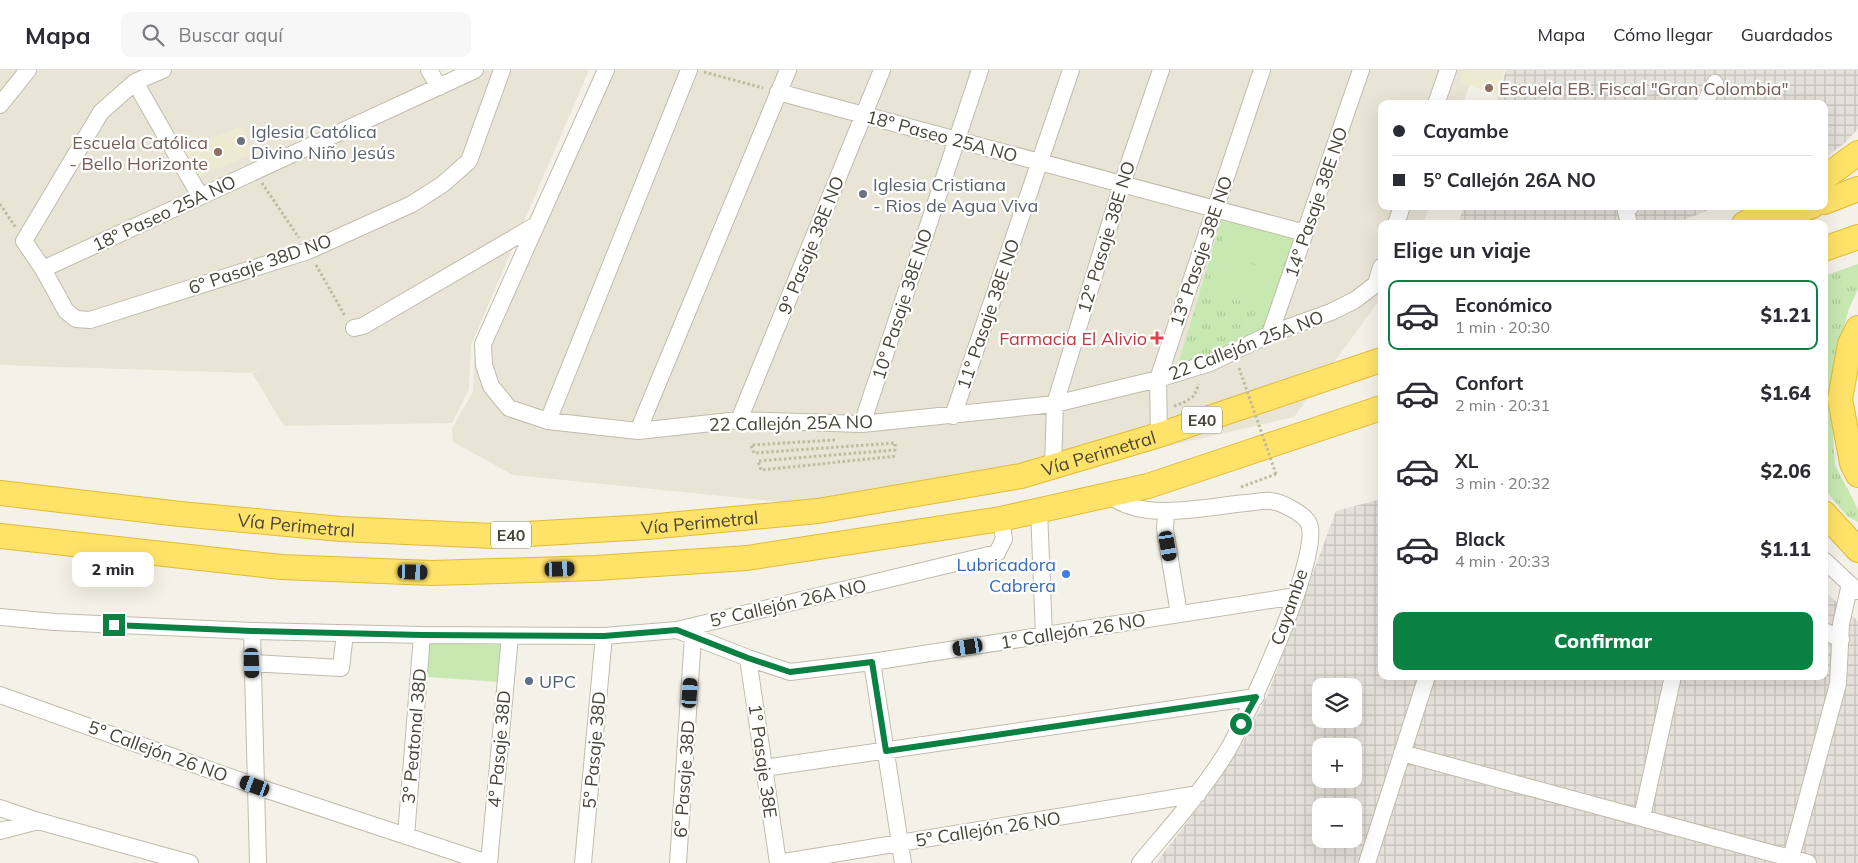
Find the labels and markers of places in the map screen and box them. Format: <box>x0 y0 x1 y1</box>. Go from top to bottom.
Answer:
place label: Escuela EB. Fiscal "Gran Colombia" <box>1499 77 1789 100</box>
marker: Escuela EB. Fiscal "Gran Colombia" <box>1483 82 1495 94</box>
place label: Iglesia Católica Divino Niño Jesús <box>251 120 395 164</box>
place label: Escuela Católica - Bello Horizonte <box>69 131 208 175</box>
marker: Iglesia Católica Divino Niño Jesús <box>235 135 247 147</box>
marker: Escuela Católica - Bello Horizonte <box>212 146 224 158</box>
place label: Iglesia Cristiana - Rios de Agua Viva <box>873 173 1038 217</box>
marker: Iglesia Cristiana - Rios de Agua Viva <box>857 188 869 200</box>
place label: Farmacia El Alivio <box>999 327 1147 350</box>
marker: Farmacia El Alivio <box>1151 332 1163 344</box>
place label: Lubricadora Cabrera <box>956 553 1056 597</box>
marker: Lubricadora Cabrera <box>1060 568 1072 580</box>
place label: UPC <box>539 670 576 693</box>
marker: UPC <box>523 675 535 687</box>

